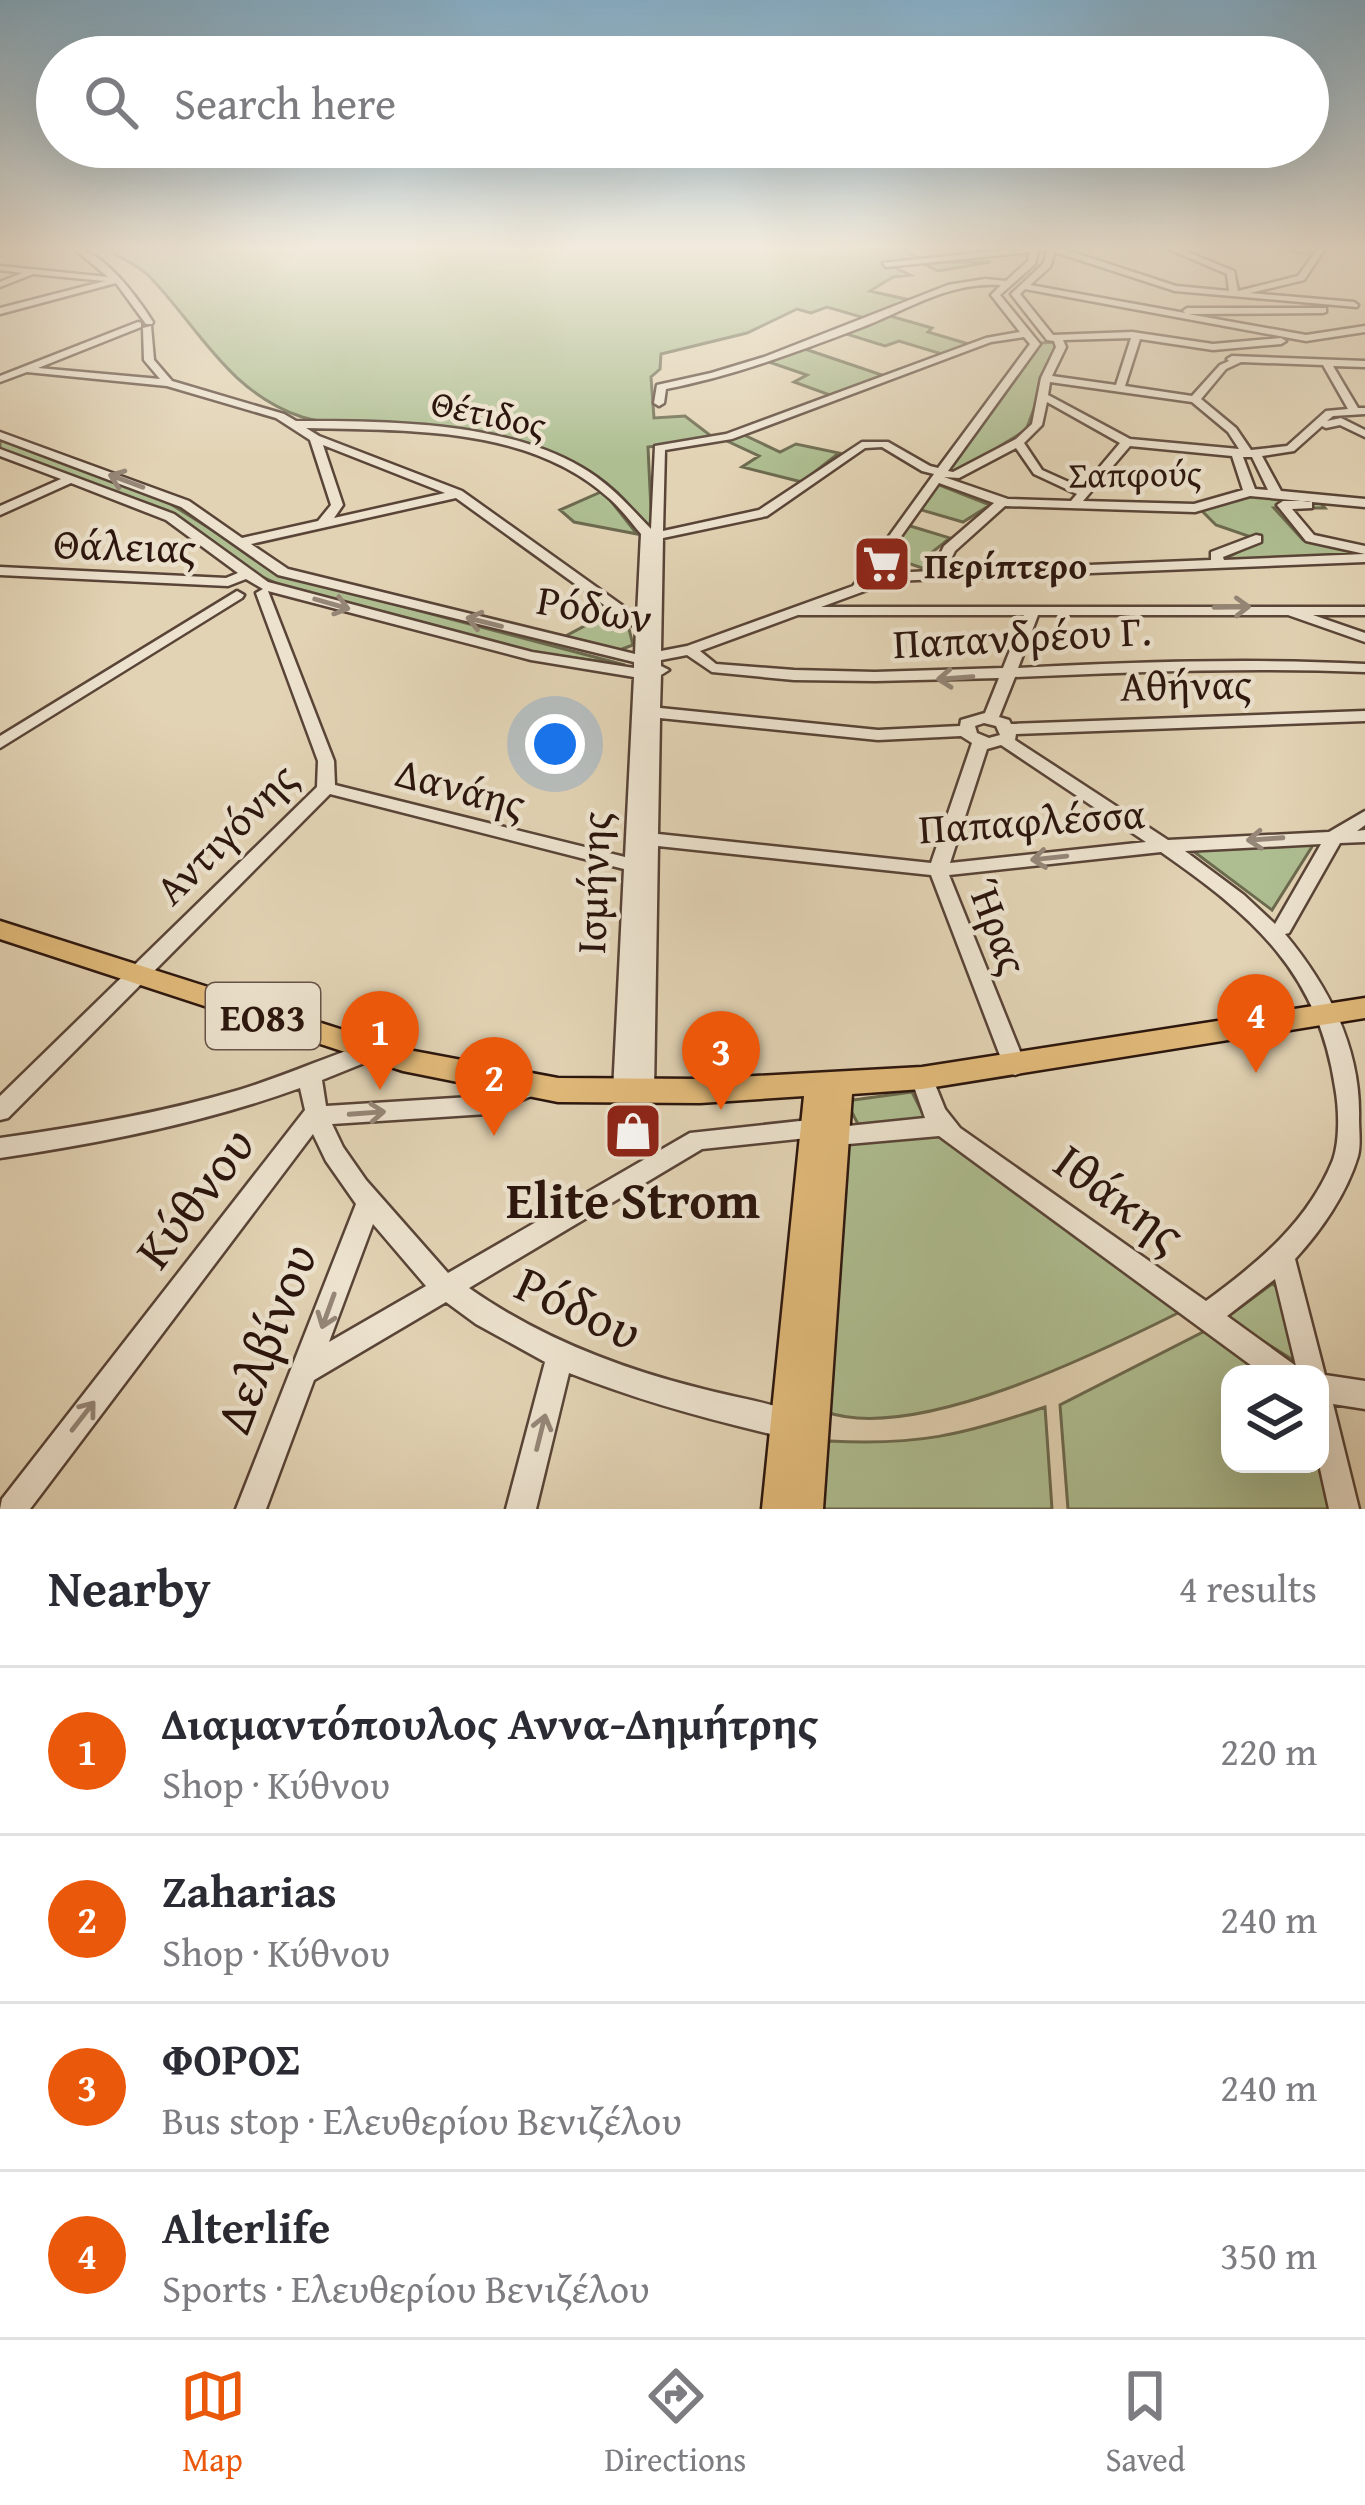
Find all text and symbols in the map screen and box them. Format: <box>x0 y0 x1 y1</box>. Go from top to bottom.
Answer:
search box <box>36 36 1329 168</box>
icon: search <box>78 69 144 135</box>
text: Search here <box>174 70 396 135</box>
street label: Θέτιδος <box>427 375 551 451</box>
street label: Σαπφούς <box>1068 445 1202 501</box>
one-way arrow <box>108 469 145 491</box>
street label: Θάλειας <box>53 512 198 578</box>
supermarket icon: Περίπτερο <box>851 533 913 595</box>
place label: Περίπτερο <box>924 538 1087 591</box>
street label: Ρόδων <box>533 568 657 648</box>
one-way arrow <box>312 594 350 616</box>
one-way arrow <box>1212 596 1251 618</box>
street label: Παπανδρέου Γ. <box>891 599 1153 673</box>
one-way arrow <box>466 610 504 632</box>
street label: Αθήνας <box>1120 652 1253 716</box>
one-way arrow <box>936 666 975 689</box>
your location <box>525 714 585 774</box>
street label: Δανάης <box>389 740 533 834</box>
street label: Αντιγόνης <box>140 748 310 918</box>
street label: Παπαφλέσσα <box>917 782 1147 858</box>
street label: Ισμήνης <box>559 810 625 955</box>
one-way arrow <box>1246 827 1285 850</box>
one-way arrow <box>1030 848 1069 870</box>
street label: Ήρας <box>953 869 1045 983</box>
pin: 4 <box>1217 974 1295 1073</box>
road number: ΕΟ83 <box>206 983 320 1049</box>
pin: 1 <box>341 991 419 1090</box>
pin: 3 <box>682 1011 760 1110</box>
pin: 2 <box>455 1037 533 1136</box>
shop icon: Elite Strom <box>602 1100 664 1162</box>
one-way arrow <box>347 1101 386 1124</box>
street label: Κύθνου <box>116 1110 272 1284</box>
street label: Ιθάκης <box>1039 1124 1202 1271</box>
place label: Elite Strom <box>506 1162 760 1237</box>
street label: Δελβίνου <box>195 1233 335 1443</box>
street label: Ρόδου <box>504 1245 654 1369</box>
one-way arrow <box>316 1292 337 1329</box>
map controls <box>1221 1365 1329 1473</box>
button: layers <box>1221 1365 1329 1473</box>
one-way arrow <box>69 1401 96 1433</box>
one-way arrow <box>531 1414 553 1452</box>
text: Nearby <box>48 1550 211 1625</box>
text: 4 results <box>1179 1559 1317 1616</box>
text: Διαμαντόπουλος Αννα-Δημήτρης <box>162 1690 818 1755</box>
text: 1 <box>77 1722 97 1779</box>
text: 220 m <box>1220 1722 1317 1779</box>
text: Shop · Κύθνου <box>162 1755 390 1812</box>
text: Zaharias <box>162 1858 337 1923</box>
text: 2 <box>77 1890 97 1947</box>
text: 240 m <box>1220 1890 1317 1947</box>
text: Shop · Κύθνου <box>162 1923 390 1980</box>
text: ΦΟΡΟΣ <box>162 2026 300 2091</box>
text: 3 <box>77 2058 97 2115</box>
text: 240 m <box>1220 2058 1317 2115</box>
text: Bus stop · Ελευθερίου Βενιζέλου <box>162 2091 682 2148</box>
text: Alterlife <box>162 2194 330 2259</box>
text: 4 <box>77 2226 97 2283</box>
text: 350 m <box>1220 2226 1317 2283</box>
text: Sports · Ελευθερίου Βενιζέλου <box>162 2259 649 2316</box>
tab: Map <box>180 2363 246 2483</box>
tab: Directions <box>605 2363 746 2483</box>
tab: Saved <box>1106 2363 1185 2483</box>

